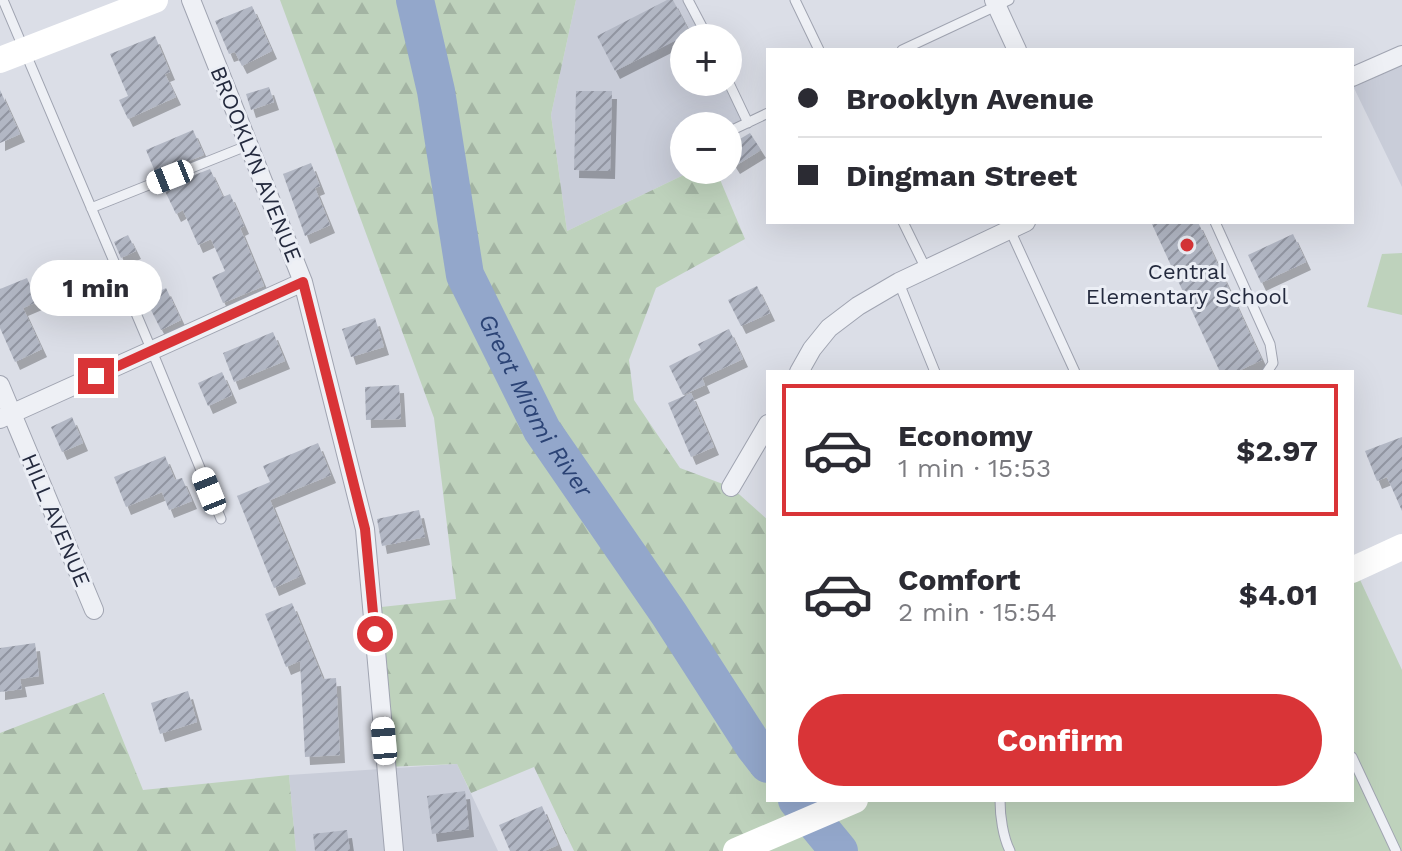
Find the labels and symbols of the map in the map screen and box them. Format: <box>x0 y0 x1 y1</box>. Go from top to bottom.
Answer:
street label: BROOKLYN AVENUE <box>205 62 307 266</box>
car <box>143 157 197 197</box>
marker: Central Elementary School <box>1178 236 1196 254</box>
place label: Central Elementary School <box>1086 259 1289 309</box>
callout: 1 min <box>30 260 162 316</box>
water label: Great Miami River <box>473 309 599 504</box>
route end <box>78 358 114 394</box>
street label: HILL AVENUE <box>17 450 95 590</box>
car <box>189 464 229 518</box>
route start <box>357 616 393 652</box>
car <box>370 716 398 766</box>

